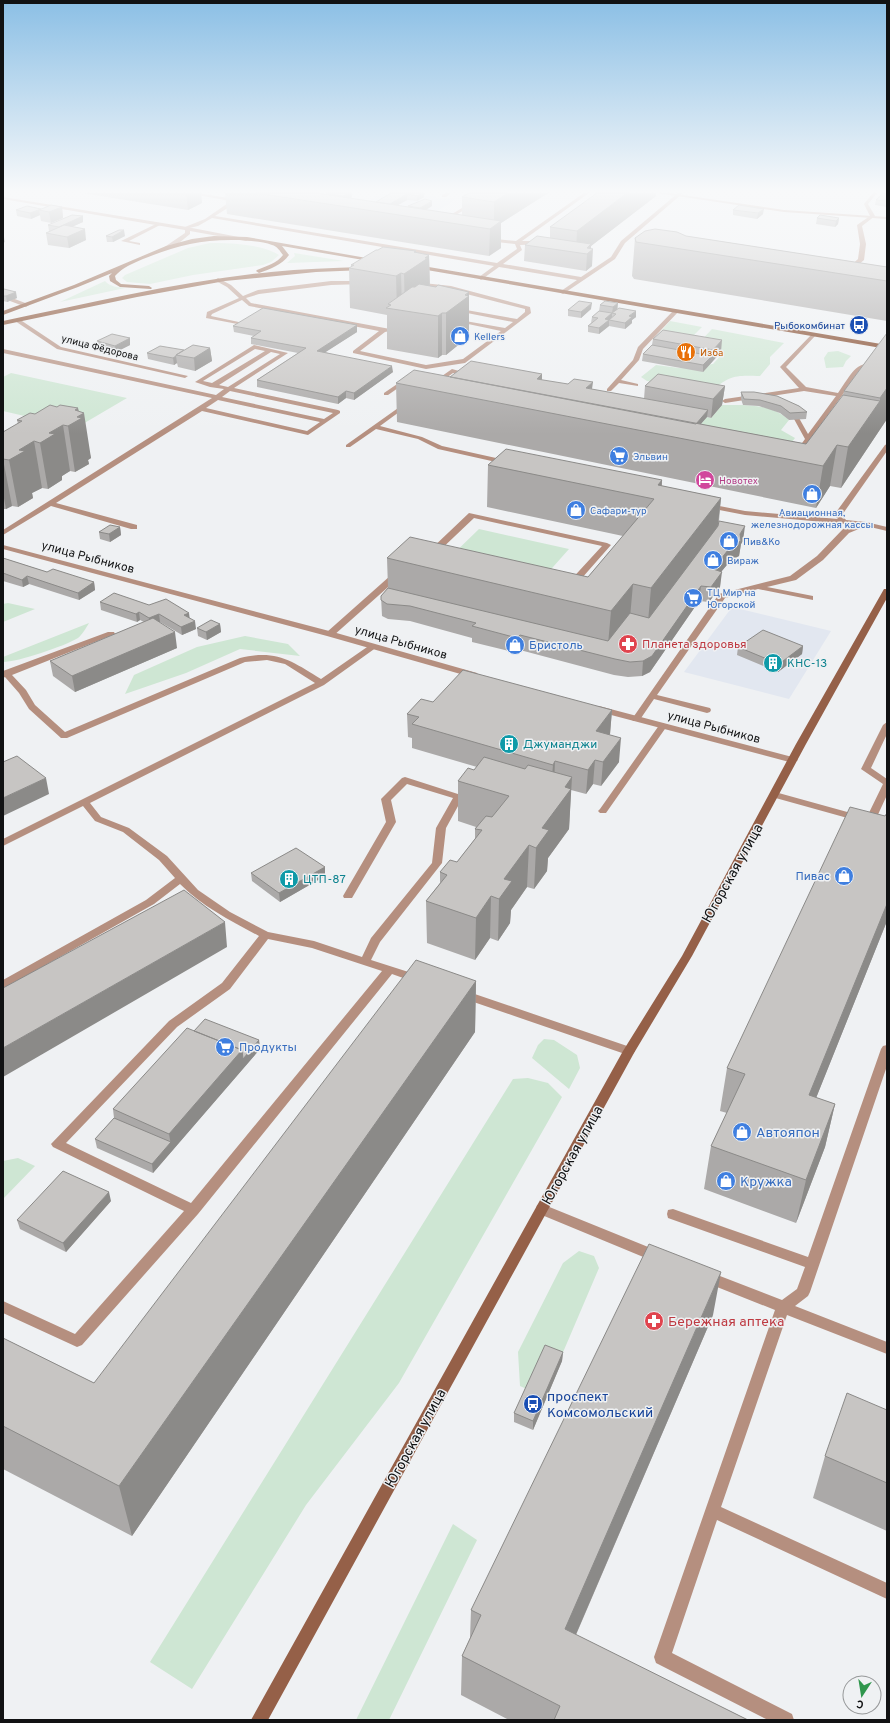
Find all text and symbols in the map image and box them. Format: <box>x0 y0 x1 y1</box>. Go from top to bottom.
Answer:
bus stop icon: Рыбокомбинат <box>848 314 870 336</box>
place label: Рыбокомбинат <box>774 320 845 333</box>
shop icon: Kellers <box>449 325 471 347</box>
place label: Kellers <box>474 331 505 344</box>
street label: улица Фёдорова <box>60 333 139 364</box>
restaurant icon: Изба <box>675 341 697 363</box>
place label: Изба <box>700 347 723 360</box>
supermarket icon: Эльвин <box>608 445 630 467</box>
place label: Эльвин <box>633 451 668 464</box>
hotel icon: Новотех <box>694 469 716 491</box>
place label: Новотех <box>719 475 758 488</box>
shop icon: Авиационная, железнодорожная кассы <box>801 483 823 505</box>
shop icon: Сафари-тур <box>565 499 587 521</box>
place label: Сафари-тур <box>590 505 647 518</box>
place label: Авиационная, железнодорожная кассы <box>751 507 873 532</box>
shop icon: Пив&Ко <box>718 530 740 552</box>
place label: Пив&Ко <box>743 536 780 549</box>
street label: улица Рыбников <box>39 538 136 578</box>
shop icon: Вираж <box>702 549 724 571</box>
place label: Вираж <box>727 555 760 568</box>
supermarket icon: ТЦ Мир на Югорской <box>682 587 704 609</box>
place label: ТЦ Мир на Югорской <box>707 587 756 612</box>
street label: улица Рыбников <box>353 622 449 664</box>
pharmacy icon: Планета здоровья <box>617 633 639 655</box>
shop icon: Бристоль <box>504 634 526 656</box>
place label: Планета здоровья <box>642 637 747 653</box>
place label: Бристоль <box>529 638 583 654</box>
building icon: КНС-13 <box>762 652 784 674</box>
place label: КНС-13 <box>787 656 827 672</box>
street label: улица Рыбников <box>665 708 762 748</box>
building icon: Джуманджи <box>498 733 520 755</box>
place label: Джуманджи <box>523 737 597 753</box>
street label: Югорская улица <box>699 821 768 926</box>
shop icon: Пивас <box>833 865 855 887</box>
building icon: ЦТП-87 <box>278 868 300 890</box>
place label: Пивас <box>795 869 830 885</box>
place label: ЦТП-87 <box>303 872 346 888</box>
supermarket icon: Продукты <box>214 1036 236 1058</box>
place label: Продукты <box>239 1040 297 1056</box>
street label: Югорская улица <box>539 1103 608 1208</box>
shop icon: Автояпон <box>731 1121 753 1143</box>
place label: Автояпон <box>756 1125 820 1142</box>
shop icon: Кружка <box>715 1170 737 1192</box>
place label: Кружка <box>740 1174 792 1191</box>
pharmacy icon: Бережная аптека <box>643 1310 665 1332</box>
place label: Бережная аптека <box>668 1314 784 1331</box>
street label: Югорская улица <box>382 1386 451 1491</box>
place label: проспект Комсомольский <box>547 1389 653 1422</box>
bus stop icon: проспект Комсомольский <box>522 1393 544 1415</box>
north arrow <box>842 1675 882 1715</box>
text: С <box>855 1696 865 1711</box>

